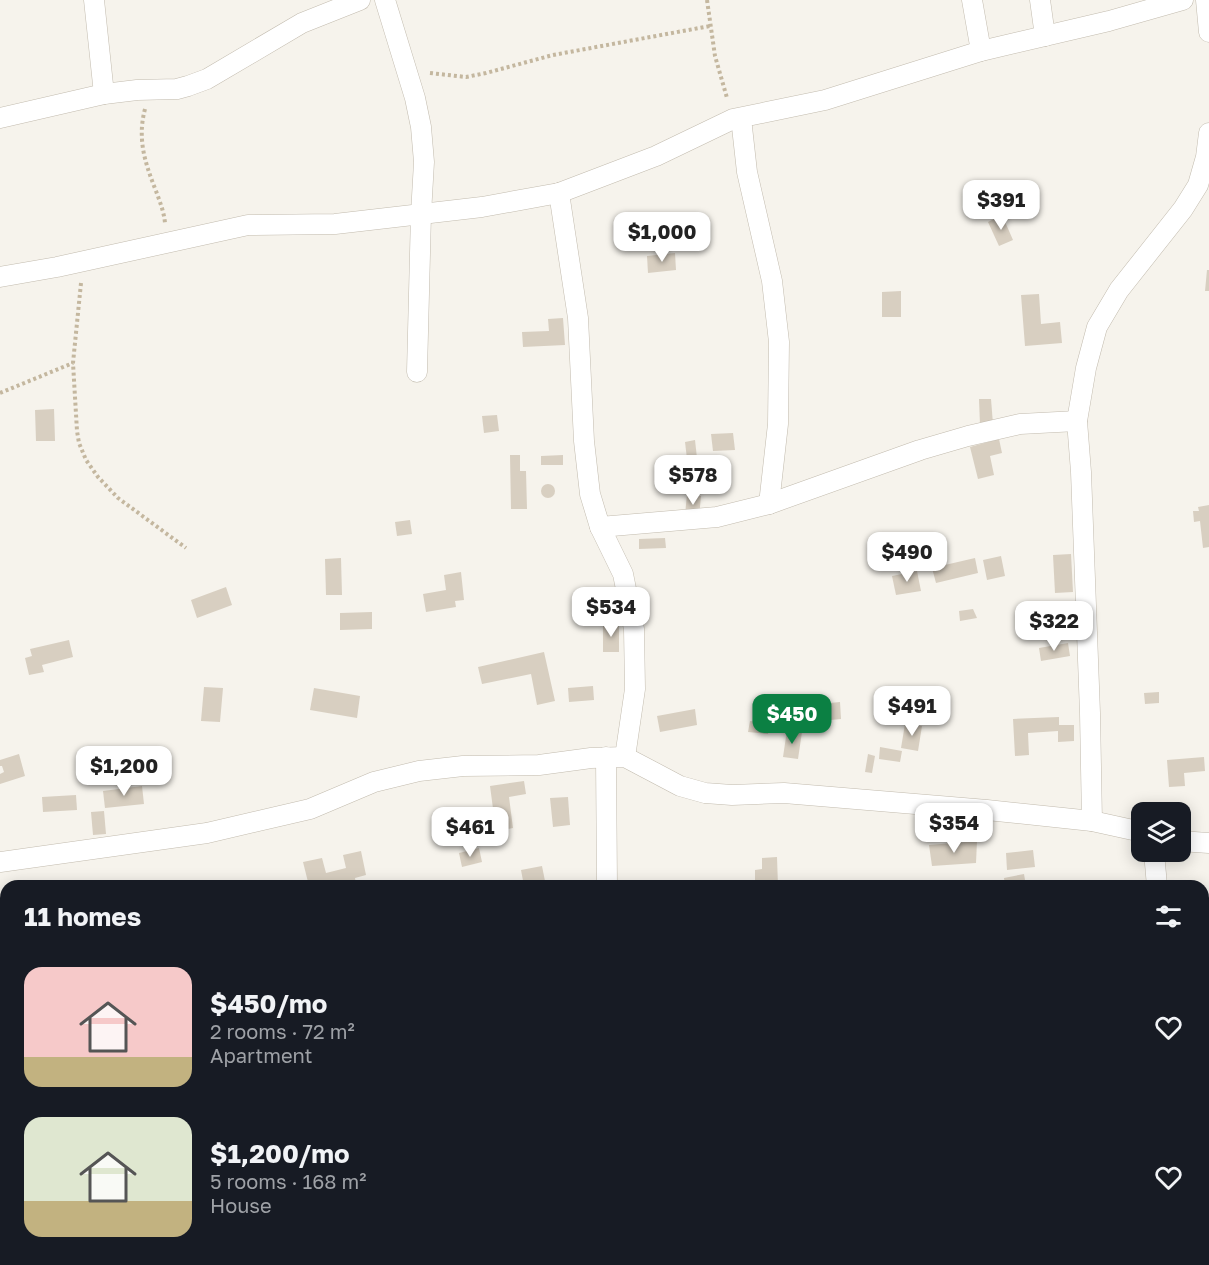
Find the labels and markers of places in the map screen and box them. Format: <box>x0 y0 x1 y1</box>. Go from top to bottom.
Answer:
pin: $391 <box>965 180 1037 231</box>
pin: $1,000 <box>613 212 711 263</box>
pin: $578 <box>657 455 729 506</box>
pin: $490 <box>871 532 943 583</box>
pin: $534 <box>575 587 647 638</box>
pin: $322 <box>1018 601 1090 652</box>
pin: $491 <box>876 686 948 737</box>
pin: $450 <box>756 694 828 745</box>
pin: $1,200 <box>75 746 173 797</box>
pin: $354 <box>918 803 990 854</box>
pin: $461 <box>434 807 506 858</box>

